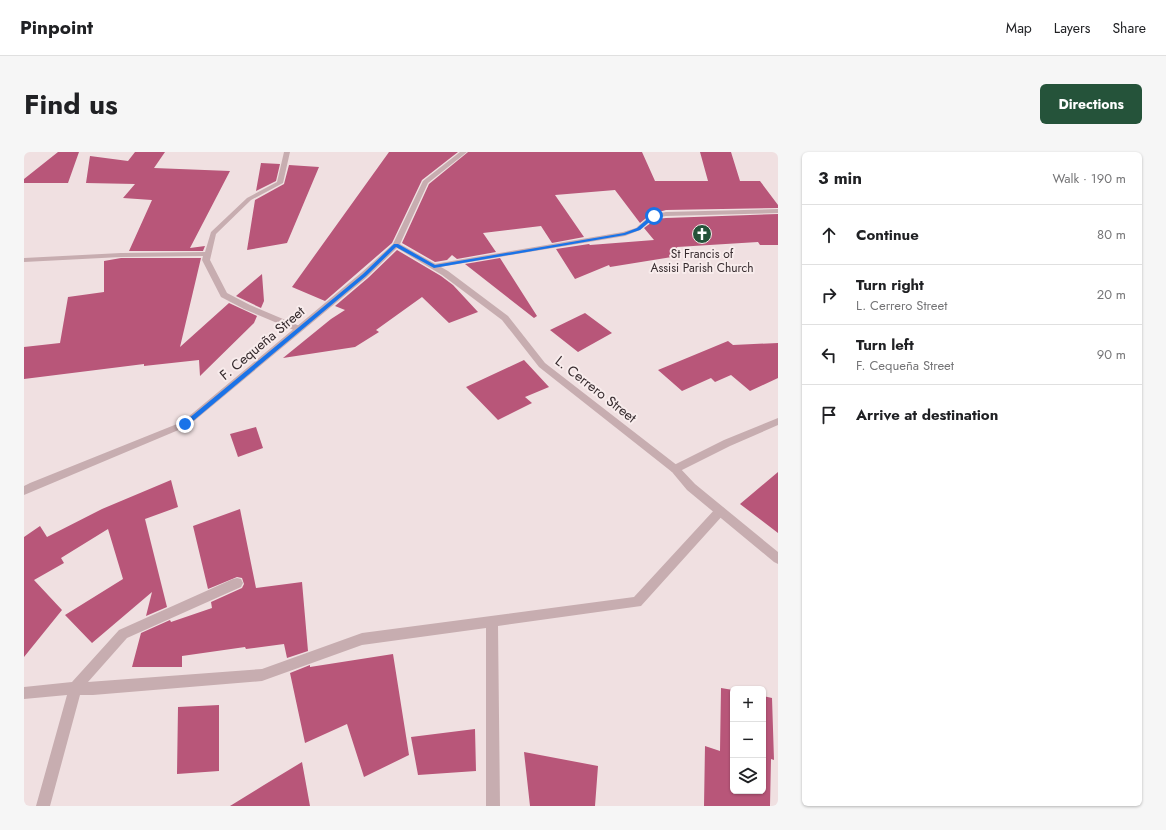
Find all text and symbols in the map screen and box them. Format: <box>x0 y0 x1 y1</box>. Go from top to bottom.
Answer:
text: Pinpoint <box>20 14 93 41</box>
text: Map <box>1006 18 1032 38</box>
text: Layers <box>1054 18 1090 38</box>
text: Share <box>1112 18 1146 38</box>
text: Find us <box>24 84 118 125</box>
button: Directions <box>1040 84 1142 124</box>
text: 3 min <box>818 166 862 190</box>
text: Walk · 190 m <box>1053 169 1126 188</box>
route start <box>645 207 663 225</box>
church icon: St Francis of Assisi Parish Church <box>691 223 713 245</box>
icon: ahead <box>818 224 840 246</box>
text: Continue <box>856 224 919 246</box>
text: 80 m <box>1097 225 1126 244</box>
place label: St Francis of Assisi Parish Church <box>650 245 754 277</box>
text: Turn right <box>856 274 924 296</box>
icon: right <box>818 284 840 306</box>
text: 20 m <box>1097 285 1126 304</box>
text: L. Cerrero Street <box>856 296 947 315</box>
street label: F. Cequeña Street <box>215 301 309 385</box>
text: Turn left <box>856 334 914 356</box>
icon: left <box>818 344 840 366</box>
text: 90 m <box>1097 345 1126 364</box>
street label: L. Cerrero Street <box>551 351 641 428</box>
text: F. Cequeña Street <box>856 356 954 375</box>
icon: arrive <box>818 404 840 426</box>
text: Arrive at destination <box>856 404 998 426</box>
route end <box>176 415 194 433</box>
map controls <box>730 686 766 794</box>
button: + <box>730 686 766 722</box>
button: − <box>730 722 766 758</box>
button: layers <box>730 758 766 794</box>

